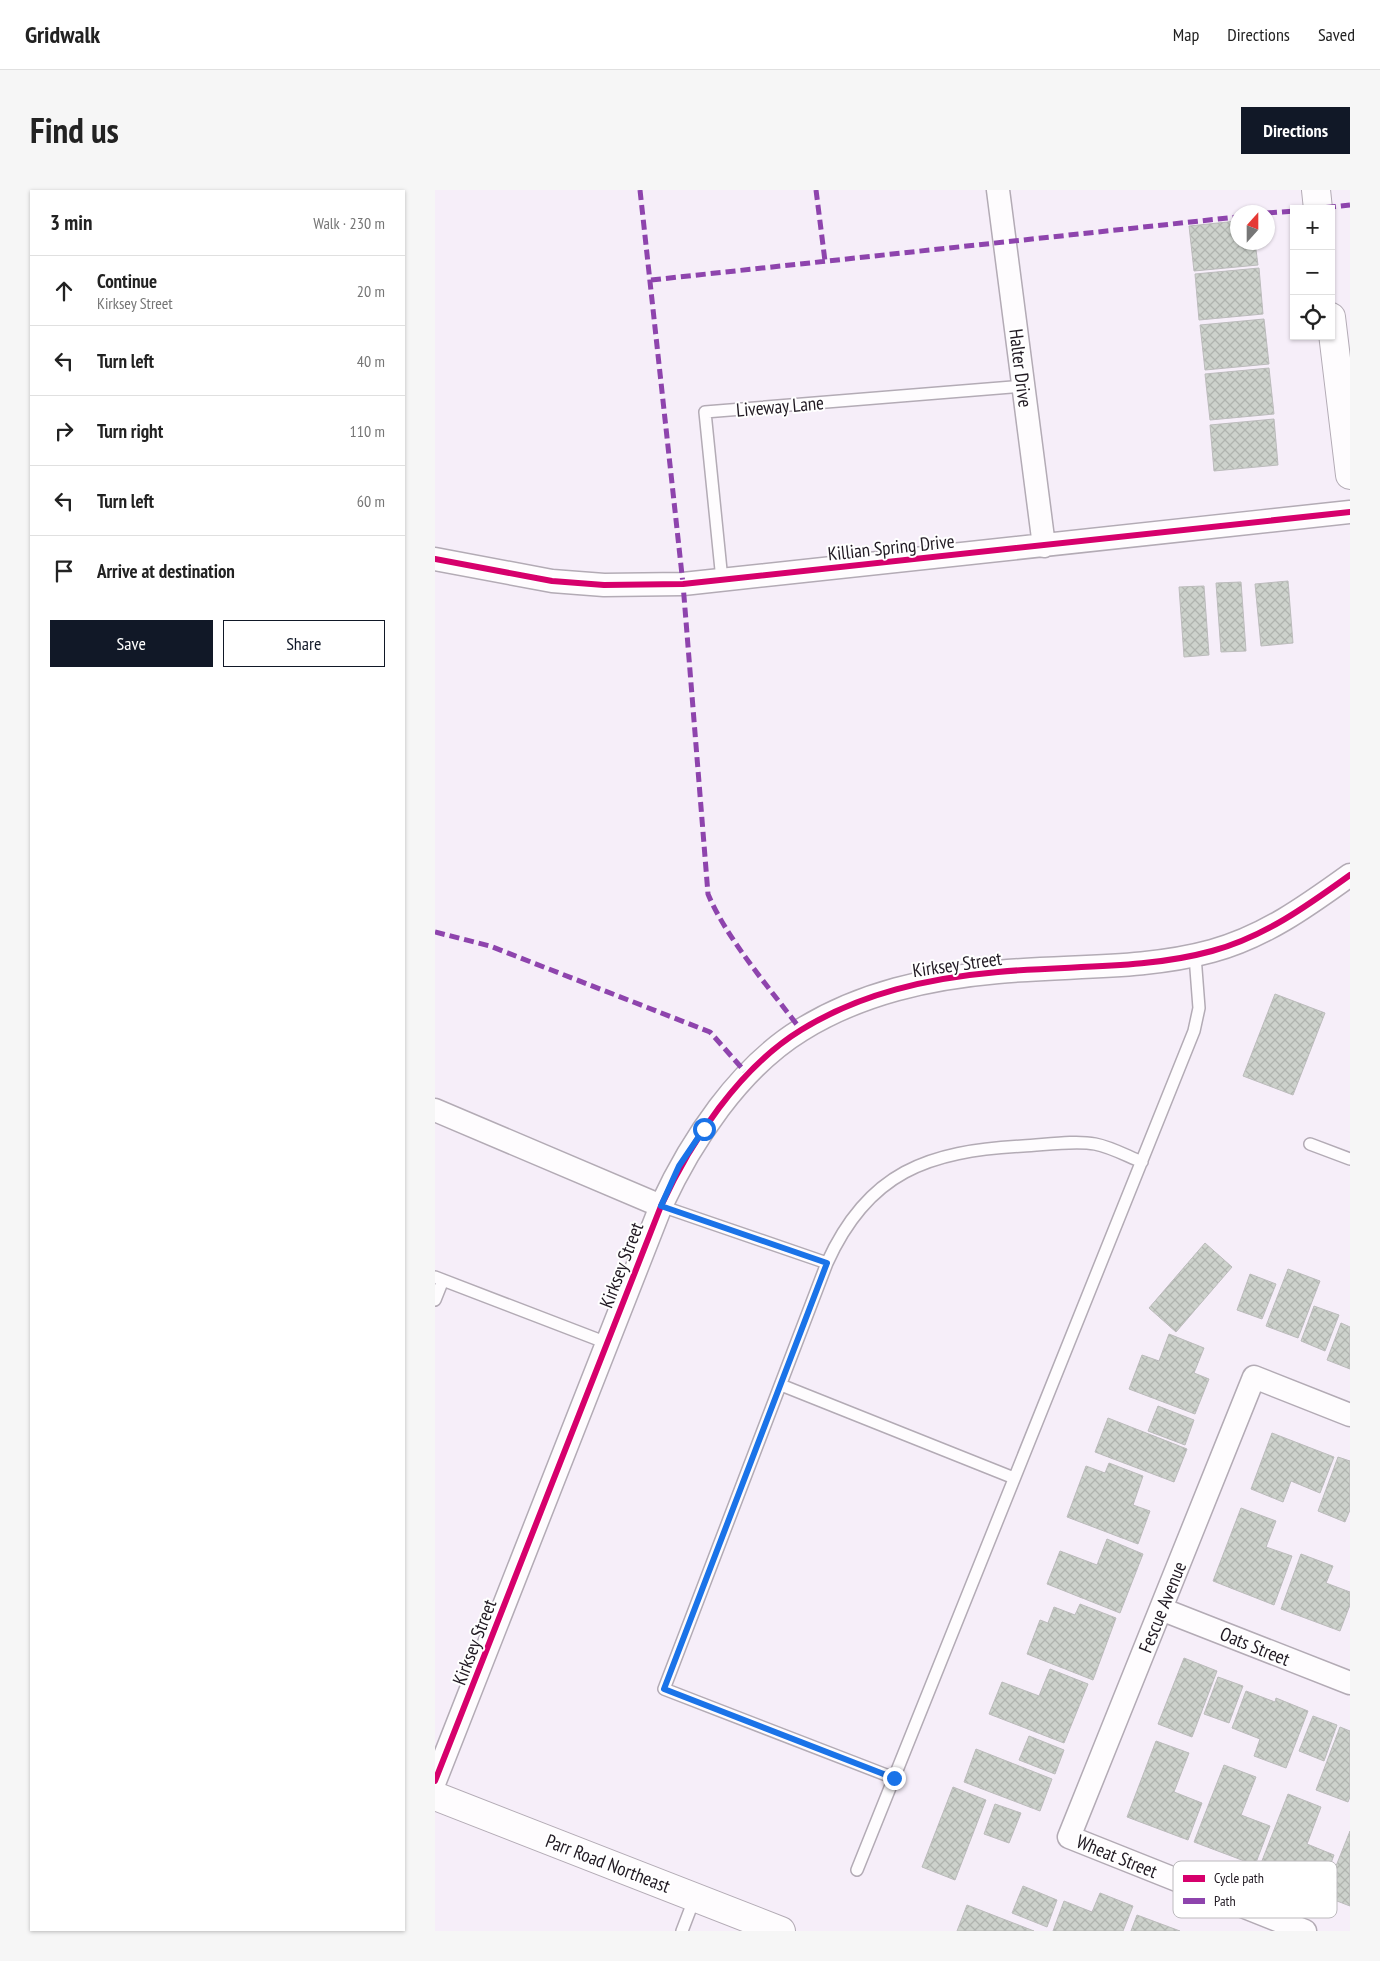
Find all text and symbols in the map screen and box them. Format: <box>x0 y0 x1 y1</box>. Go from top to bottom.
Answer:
text: Gridwalk <box>25 19 100 50</box>
text: Map <box>1173 23 1199 46</box>
text: Directions <box>1227 23 1290 46</box>
text: Saved <box>1318 23 1355 46</box>
text: Find us <box>30 107 119 153</box>
button: Directions <box>1241 107 1350 154</box>
north arrow <box>1230 205 1275 250</box>
map controls <box>1290 205 1335 340</box>
button: + <box>1290 205 1335 250</box>
text: 3 min <box>50 209 92 236</box>
text: Walk · 230 m <box>313 213 385 233</box>
button: − <box>1290 250 1335 295</box>
text: Continue <box>97 269 157 293</box>
icon: ahead <box>50 277 78 305</box>
text: 20 m <box>357 281 385 301</box>
text: Kirksey Street <box>97 293 173 313</box>
button: locate <box>1290 295 1335 340</box>
street label: Halter Drive <box>1004 327 1038 409</box>
icon: left <box>50 347 78 375</box>
text: Turn left <box>97 349 154 373</box>
text: 40 m <box>357 351 385 371</box>
street label: Liveway Lane <box>735 390 825 422</box>
icon: right <box>50 417 78 445</box>
text: Turn right <box>97 419 163 443</box>
text: 110 m <box>350 421 385 441</box>
icon: left <box>50 487 78 515</box>
text: Turn left <box>97 489 154 513</box>
text: 60 m <box>357 491 385 511</box>
street label: Killian Spring Drive <box>826 528 956 566</box>
icon: arrive <box>50 557 78 585</box>
text: Arrive at destination <box>97 559 235 583</box>
button: Save <box>50 620 213 667</box>
button: Share <box>223 620 385 667</box>
street label: Kirksey Street <box>911 946 1004 982</box>
route start <box>693 1118 716 1141</box>
street label: Kirksey Street <box>594 1218 649 1311</box>
street label: Fescue Avenue <box>1133 1558 1191 1656</box>
street label: Kirksey Street <box>447 1595 502 1688</box>
street label: Oats Street <box>1217 1621 1294 1671</box>
route end <box>883 1767 906 1790</box>
street label: Parr Road Northeast <box>542 1828 674 1898</box>
street label: Wheat Street <box>1073 1829 1162 1883</box>
legend <box>1173 1861 1337 1918</box>
text: Cycle path <box>1214 1869 1264 1887</box>
text: Path <box>1214 1892 1236 1910</box>

